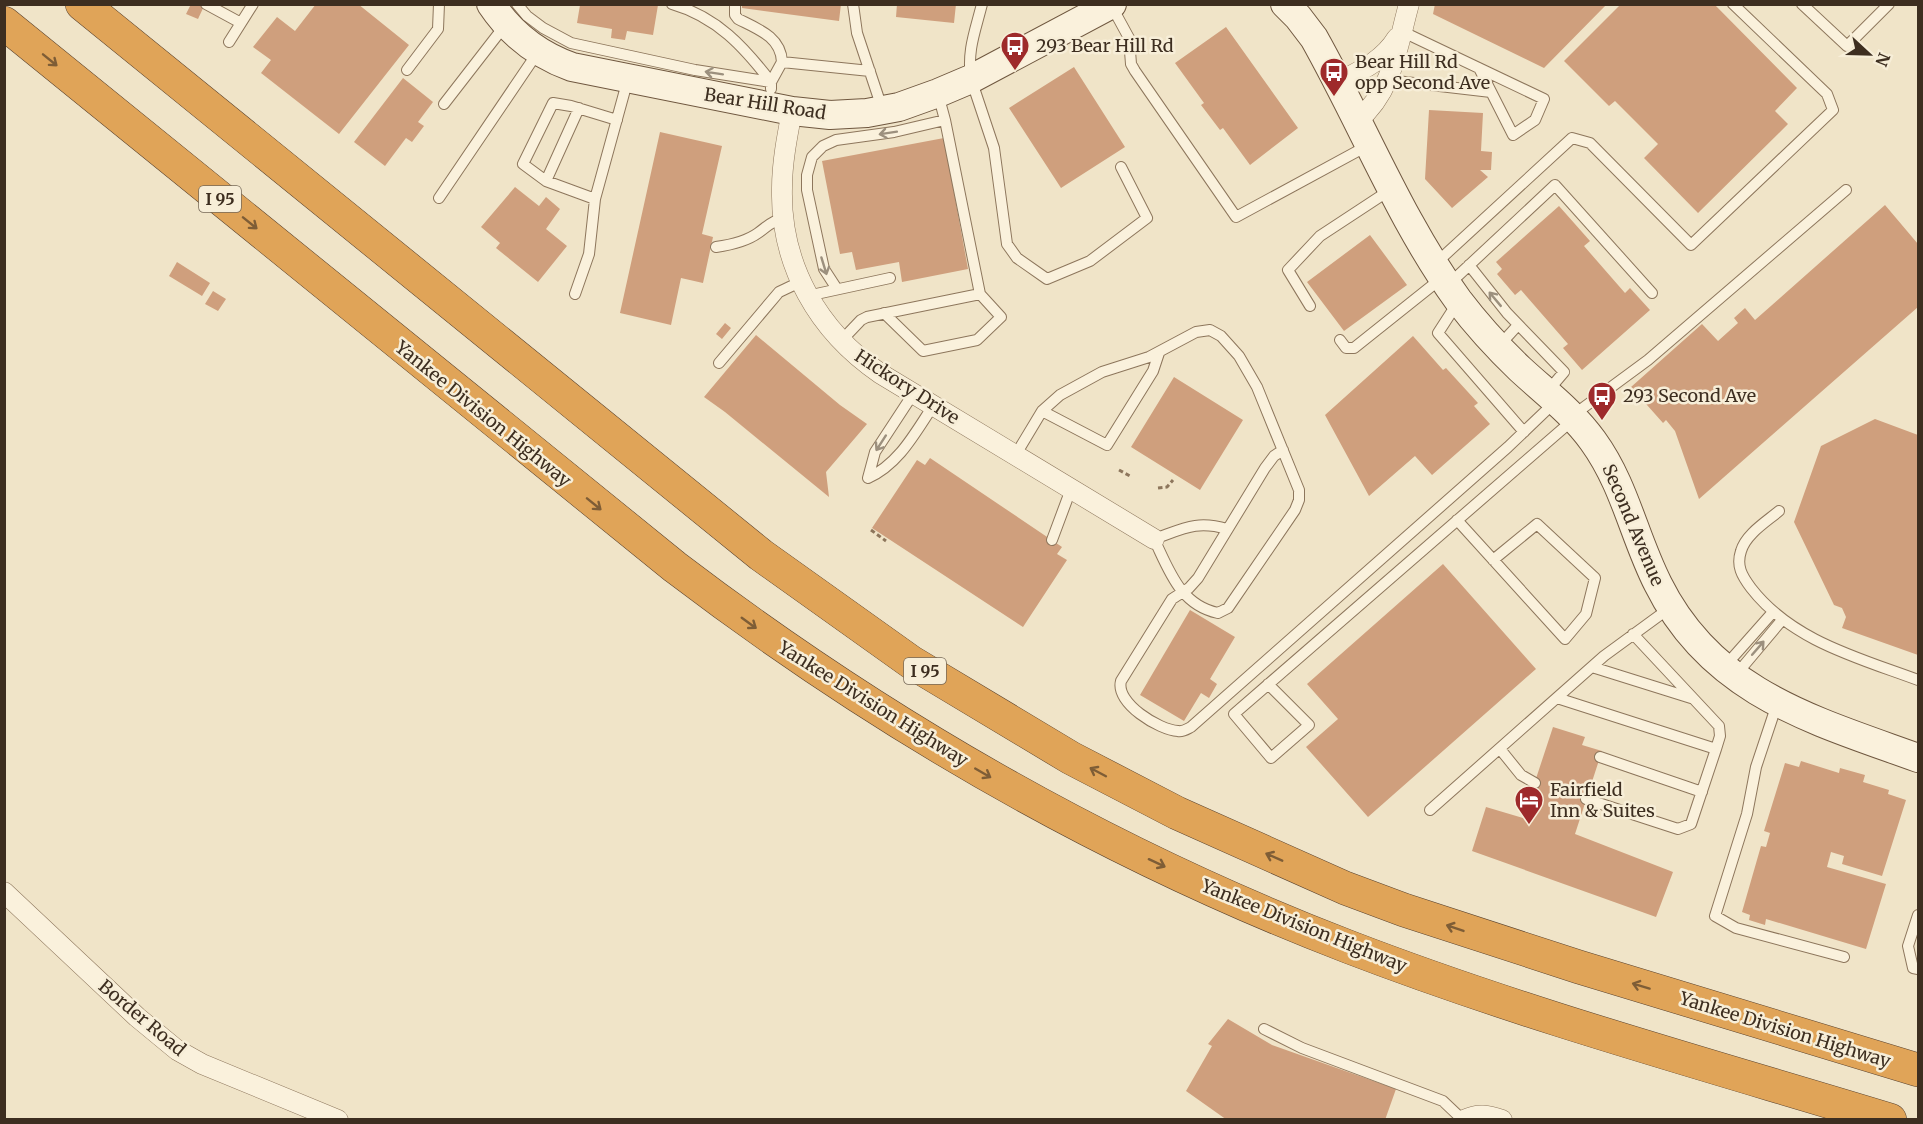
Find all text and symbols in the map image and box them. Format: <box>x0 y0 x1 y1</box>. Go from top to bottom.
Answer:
north arrow <box>1839 24 1899 84</box>
bus stop icon: 293 Bear Hill Rd <box>999 30 1031 72</box>
place label: 293 Bear Hill Rd <box>1036 34 1174 57</box>
place label: Bear Hill Rd opp Second Ave <box>1355 50 1490 94</box>
text: N <box>1871 50 1895 70</box>
one-way arrow <box>42 54 58 67</box>
bus stop icon: Bear Hill Rd opp Second Ave <box>1318 56 1350 98</box>
one-way arrow <box>704 67 724 78</box>
street label: Bear Hill Road <box>702 83 828 125</box>
one-way arrow <box>879 127 899 138</box>
road number: I 95 <box>199 186 241 212</box>
one-way arrow <box>242 217 258 230</box>
one-way arrow <box>819 256 830 275</box>
one-way arrow <box>1488 292 1502 307</box>
street label: Yankee Division Highway <box>390 335 576 492</box>
street label: Hickory Drive <box>851 344 964 429</box>
bus stop icon: 293 Second Ave <box>1586 380 1618 422</box>
place label: 293 Second Ave <box>1623 384 1756 407</box>
one-way arrow <box>875 434 887 451</box>
street label: Second Avenue <box>1597 460 1669 589</box>
one-way arrow <box>586 497 602 510</box>
one-way arrow <box>740 616 756 629</box>
street label: Yankee Division Highway <box>773 635 973 772</box>
one-way arrow <box>1752 640 1765 656</box>
road number: I 95 <box>904 658 946 684</box>
one-way arrow <box>1090 766 1108 777</box>
one-way arrow <box>974 768 992 779</box>
place label: Fairfield Inn & Suites <box>1550 778 1655 822</box>
hotel icon: Fairfield Inn & Suites <box>1513 784 1545 826</box>
one-way arrow <box>1265 850 1283 861</box>
one-way arrow <box>1147 858 1165 869</box>
street label: Yankee Division Highway <box>1197 873 1411 978</box>
one-way arrow <box>1447 921 1465 932</box>
street label: Border Road <box>94 974 191 1061</box>
one-way arrow <box>1632 980 1651 991</box>
street label: Yankee Division Highway <box>1676 986 1894 1073</box>

